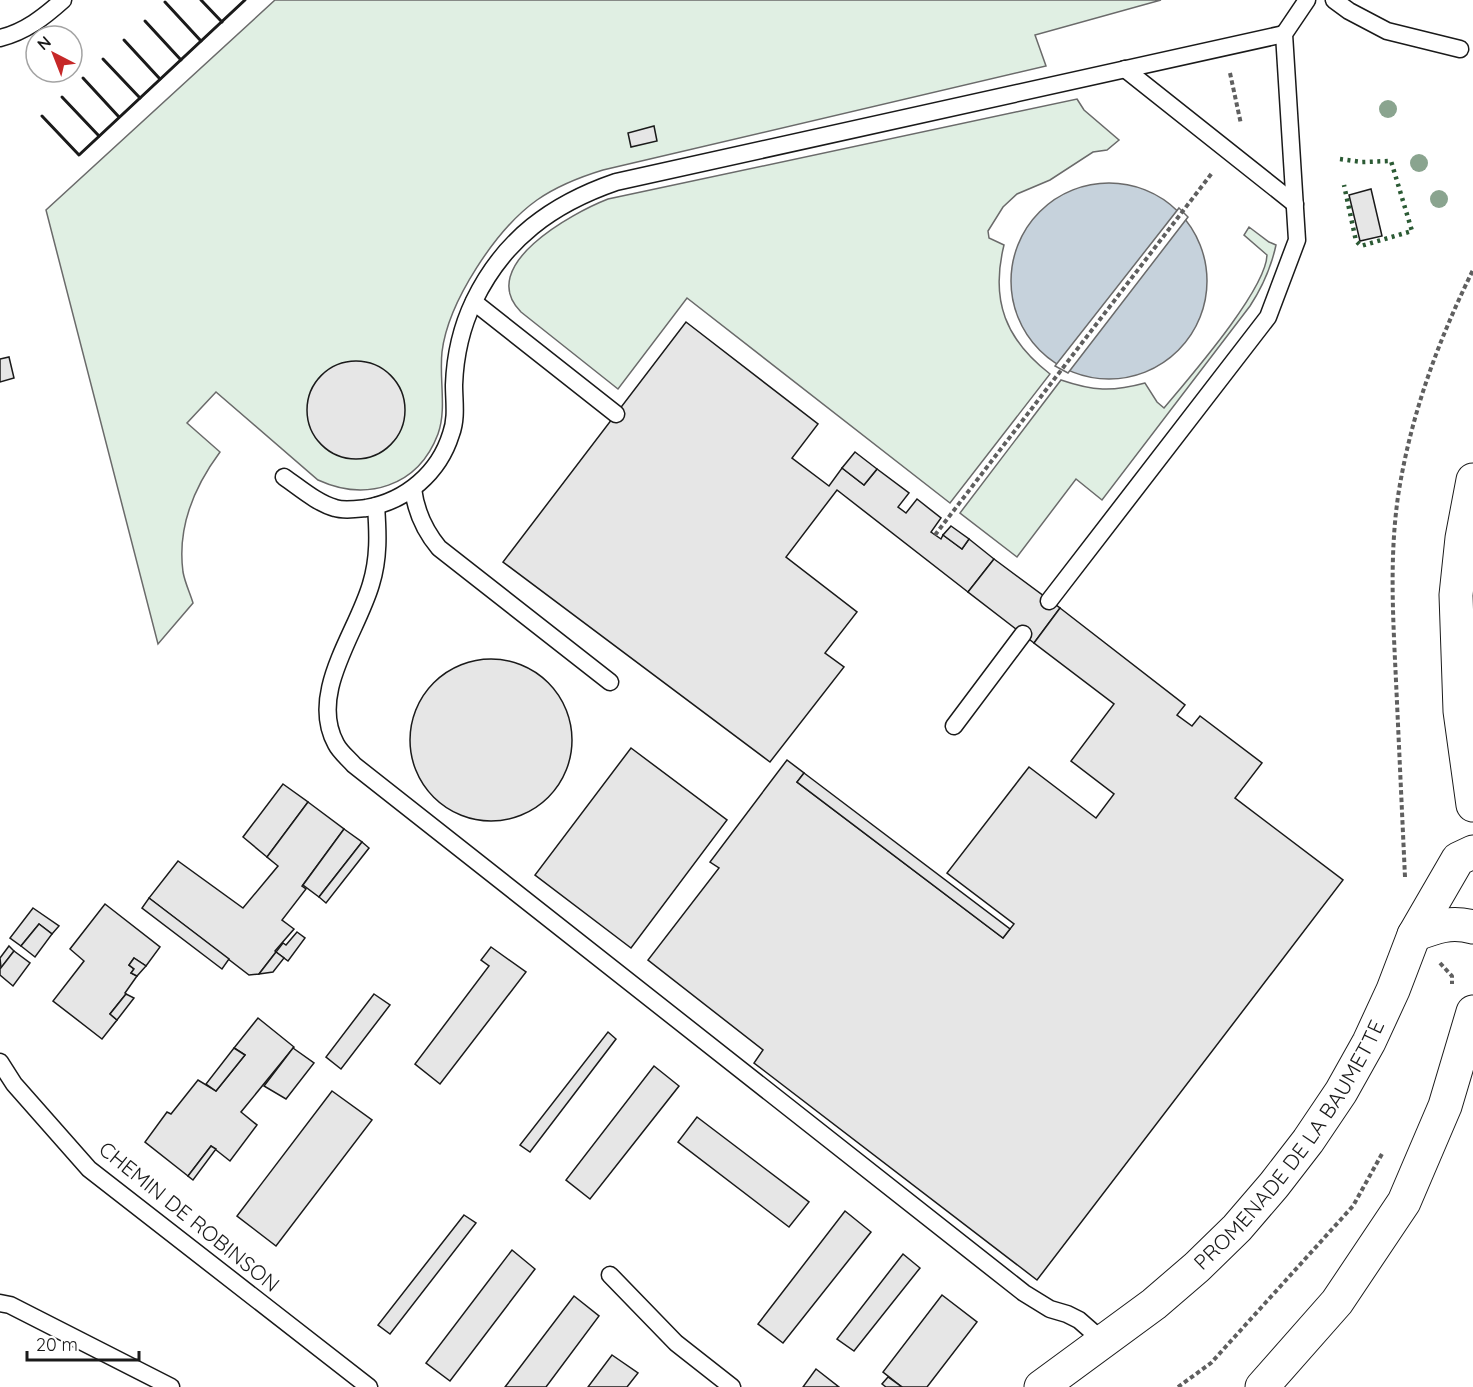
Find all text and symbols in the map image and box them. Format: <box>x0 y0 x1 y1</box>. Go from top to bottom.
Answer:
north arrow <box>24 24 84 84</box>
text: N <box>33 31 55 54</box>
street label: PROMENADE DE LA BAUMETTE <box>1188 1016 1389 1275</box>
street label: CHEMIN DE ROBINSON <box>94 1135 285 1297</box>
scale bar <box>27 1324 140 1362</box>
text: 20 m <box>36 1333 78 1356</box>

